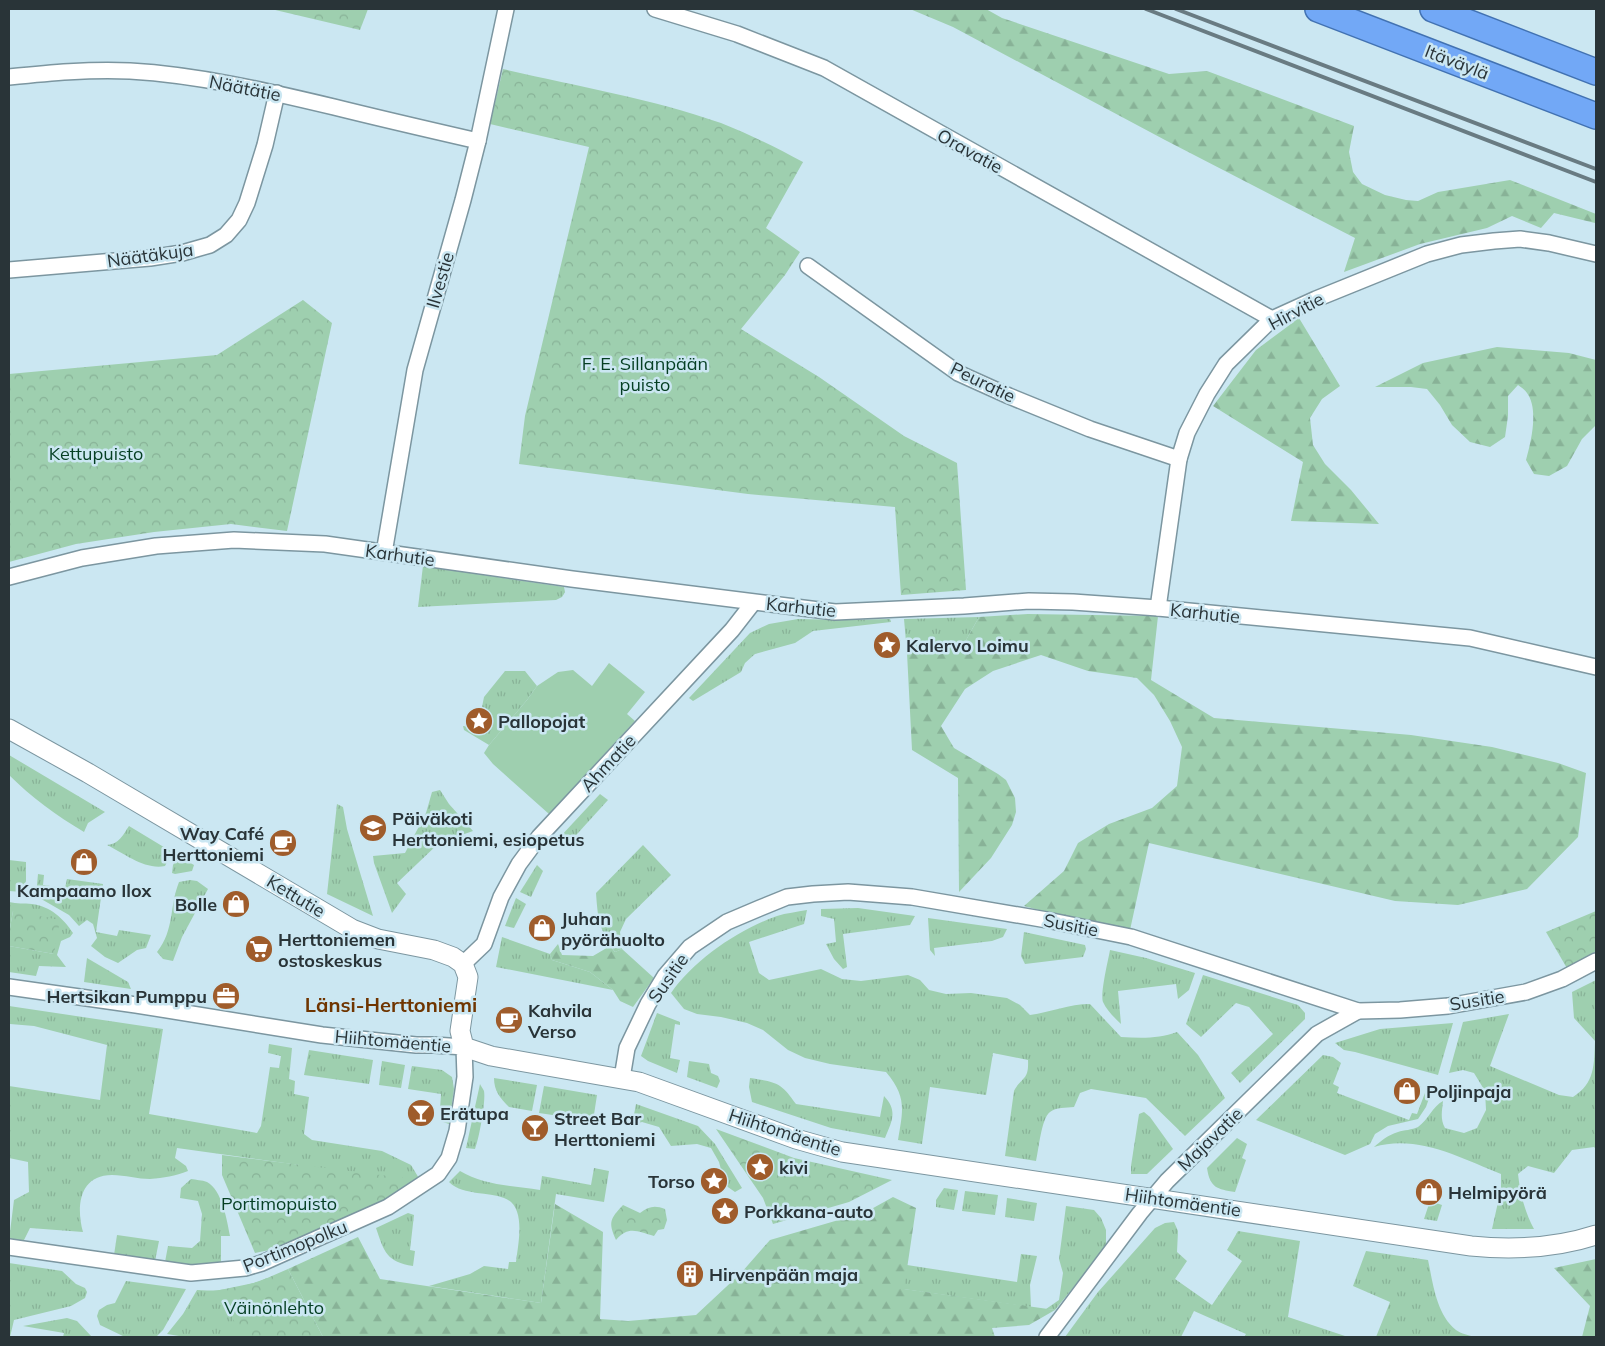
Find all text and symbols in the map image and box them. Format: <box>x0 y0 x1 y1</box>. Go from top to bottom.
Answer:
street label: Itäväylä <box>1422 39 1492 85</box>
street label: Näätätie <box>207 70 283 106</box>
street label: Oravatie <box>933 124 1007 178</box>
street label: Näätäkuja <box>105 238 195 272</box>
street label: Ilvestie <box>421 249 459 311</box>
street label: Hirvitie <box>1264 287 1328 335</box>
park label: F. E. Sillanpään puisto <box>582 352 708 396</box>
street label: Peuratie <box>947 357 1019 407</box>
park label: Kettupuisto <box>49 442 143 465</box>
street label: Karhutie <box>364 539 436 571</box>
street label: Karhutie <box>765 592 837 622</box>
street label: Karhutie <box>1169 598 1241 628</box>
place icon: Kalervo Loimu <box>872 630 902 660</box>
place label: Kalervo Loimu <box>906 634 1029 657</box>
place icon: Pallopojat <box>464 706 494 736</box>
place label: Pallopojat <box>498 710 585 733</box>
street label: Ahmatie <box>575 729 641 797</box>
place label: Päiväkoti Herttoniemi, esiopetus <box>392 807 585 851</box>
school or university icon: Päiväkoti Herttoniemi, esiopetus <box>358 813 388 843</box>
place label: Way Café Herttoniemi <box>163 822 264 866</box>
cafe icon: Way Café Herttoniemi <box>268 828 298 858</box>
shop icon: Kampaamo Ilox <box>69 847 99 877</box>
street label: Kettutie <box>263 870 329 922</box>
place label: Kampaamo Ilox <box>17 879 152 902</box>
shop icon: Bolle <box>221 889 251 919</box>
place label: Bolle <box>175 893 217 916</box>
place label: Juhan pyörähuolto <box>561 907 665 951</box>
street label: Susitie <box>1042 908 1100 942</box>
shop icon: Juhan pyörähuolto <box>527 913 557 943</box>
place label: Herttoniemen ostoskeskus <box>278 928 395 972</box>
supermarket icon: Herttoniemen ostoskeskus <box>244 934 274 964</box>
street label: Susitie <box>643 949 693 1007</box>
office icon: Hertsikan Pumppu <box>211 981 241 1011</box>
street label: Susitie <box>1448 984 1506 1016</box>
place label: Hertsikan Pumppu <box>46 985 207 1008</box>
district label: Länsi-Herttoniemi <box>305 992 477 1017</box>
place label: Kahvila Verso <box>527 999 592 1043</box>
cafe icon: Kahvila Verso <box>494 1005 524 1035</box>
street label: Hiihtomäentie <box>334 1024 452 1058</box>
shop icon: Poljinpaja <box>1392 1076 1422 1106</box>
place label: Poljinpaja <box>1426 1080 1511 1103</box>
bar icon: Erätupa <box>406 1098 436 1128</box>
place label: Erätupa <box>440 1102 509 1125</box>
street label: Majavatie <box>1173 1102 1247 1176</box>
street label: Hiihtomäentie <box>726 1103 844 1161</box>
place label: Street Bar Herttoniemi <box>554 1107 655 1151</box>
bar icon: Street Bar Herttoniemi <box>520 1113 550 1143</box>
place icon: kivi <box>745 1152 775 1182</box>
place label: kivi <box>779 1156 808 1179</box>
place icon: Torso <box>699 1166 729 1196</box>
place label: Torso <box>648 1170 695 1193</box>
shop icon: Helmipyörä <box>1414 1177 1444 1207</box>
place label: Helmipyörä <box>1448 1181 1547 1204</box>
street label: Hiihtomäentie <box>1124 1182 1242 1222</box>
park label: Portimopuisto <box>221 1192 337 1215</box>
place icon: Porkkana-auto <box>710 1196 740 1226</box>
place label: Porkkana-auto <box>744 1200 873 1223</box>
street label: Portimopolku <box>240 1215 350 1277</box>
building icon: Hirvenpään maja <box>675 1259 705 1289</box>
place label: Hirvenpään maja <box>709 1263 858 1286</box>
park label: Väinönlehto <box>224 1296 324 1319</box>

